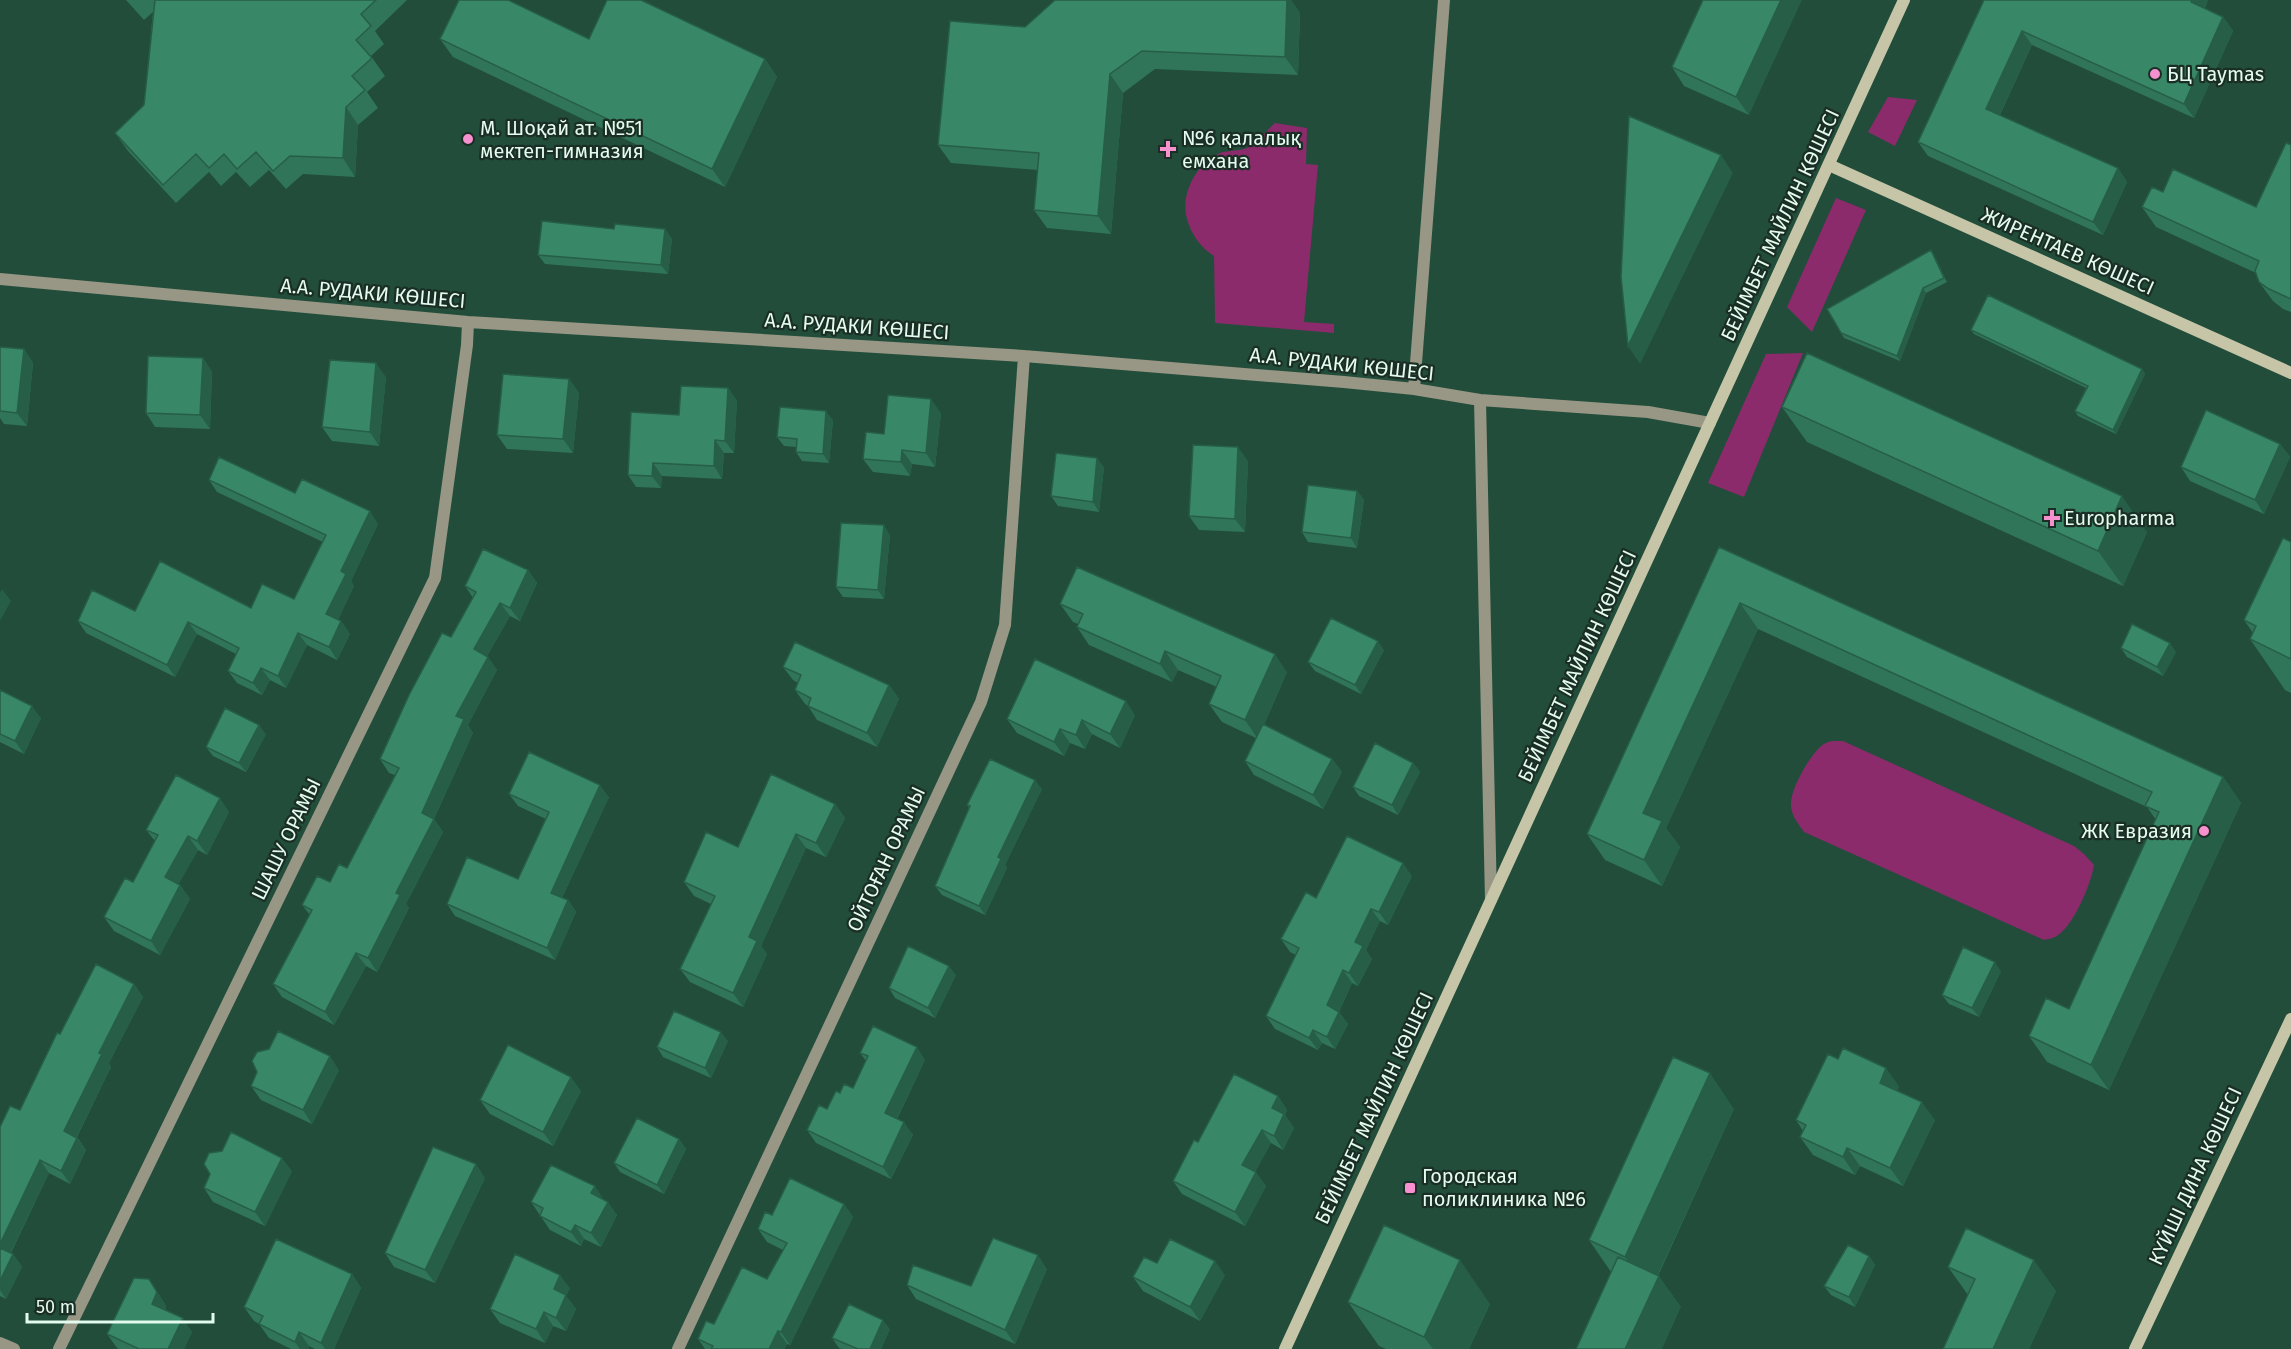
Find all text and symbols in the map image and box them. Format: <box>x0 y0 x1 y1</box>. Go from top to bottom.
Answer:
place label: БЦ Taymas <box>2167 62 2264 86</box>
marker: БЦ Taymas <box>2148 67 2162 81</box>
street label: БЕЙІМБЕТ МАЙЛИН КӨШЕСІ <box>1716 105 1844 345</box>
place label: М. Шоқай ат. №51 мектеп-гимназия <box>480 116 644 163</box>
place label: №6 қалалық емхана <box>1182 126 1301 173</box>
marker: М. Шоқай ат. №51 мектеп-гимназия <box>461 132 475 146</box>
marker: №6 қалалық емхана <box>1159 140 1177 158</box>
street label: ЖИРЕНТАЕВ КӨШЕСІ <box>1978 202 2158 300</box>
street label: А.А. РУДАКИ КӨШЕСІ <box>280 273 466 313</box>
street label: А.А. РУДАКИ КӨШЕСІ <box>764 308 950 344</box>
street label: А.А. РУДАКИ КӨШЕСІ <box>1249 342 1435 386</box>
place label: Europharma <box>2064 506 2175 530</box>
marker: Europharma <box>2045 511 2059 525</box>
street label: БЕЙІМБЕТ МАЙЛИН КӨШЕСІ <box>1513 546 1641 786</box>
street label: ШАШУ ОРАМЫ <box>246 774 326 904</box>
street label: ОЙТОҒАН ОРАМЫ <box>842 783 930 935</box>
place label: ЖК Евразия <box>2081 819 2192 843</box>
marker: ЖК Евразия <box>2197 824 2211 838</box>
street label: БЕЙІМБЕТ МАЙЛИН КӨШЕСІ <box>1310 988 1438 1228</box>
street label: КҮЙШІ ДИНА КӨШЕСІ <box>2143 1083 2247 1269</box>
place label: Городская поликлиника №6 <box>1422 1164 1586 1211</box>
marker: Городская поликлиника №6 <box>1403 1181 1417 1195</box>
scale bar <box>27 1286 213 1324</box>
text: 50 m <box>36 1296 75 1318</box>

